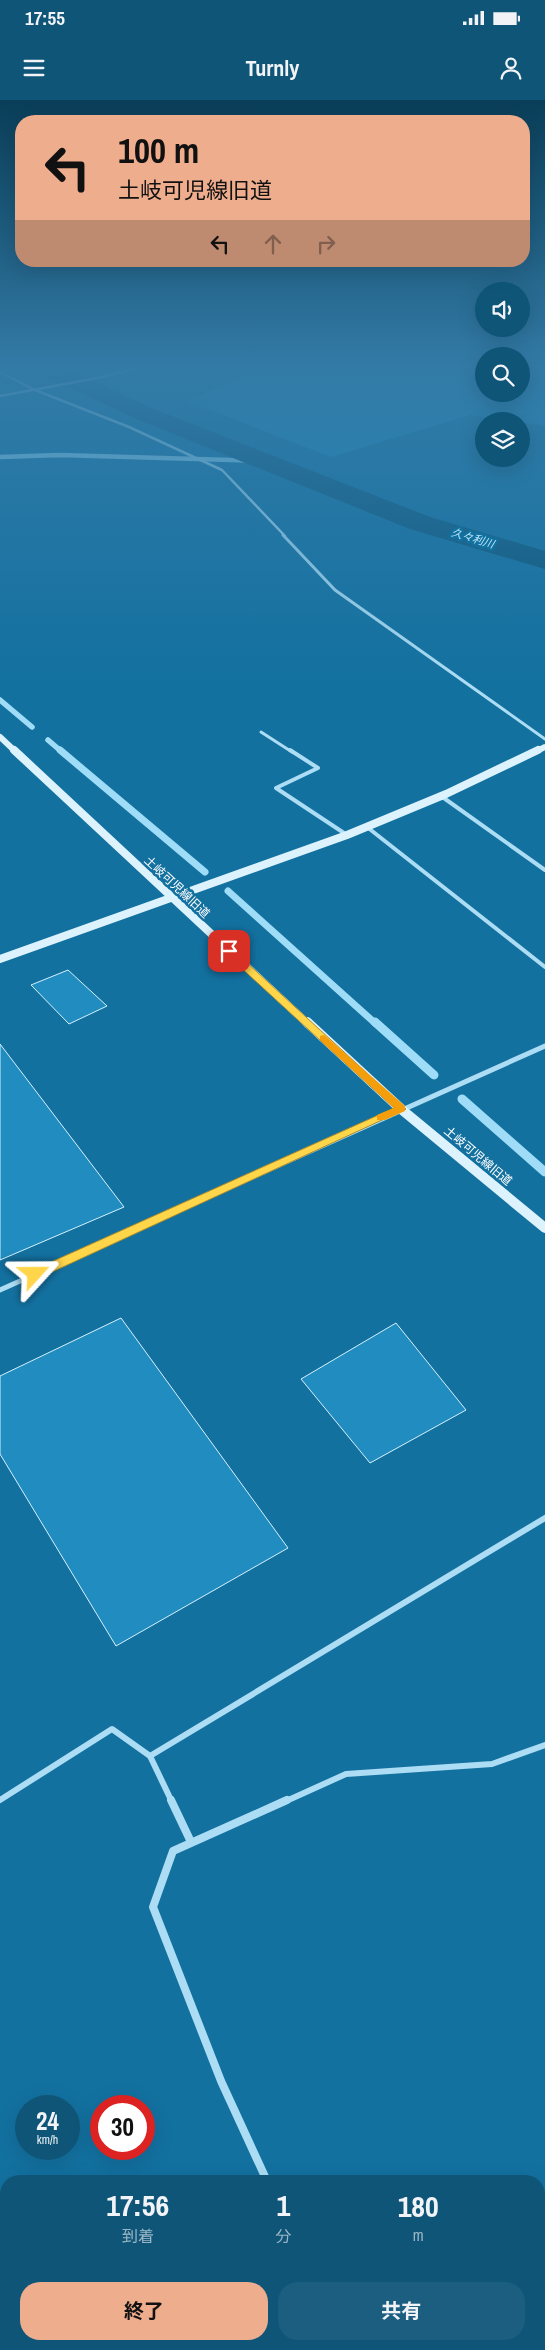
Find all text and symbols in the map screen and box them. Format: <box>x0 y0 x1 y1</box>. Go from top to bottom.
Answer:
text: 17:55 <box>25 5 65 31</box>
text: Turnly <box>246 53 299 83</box>
icon: menu <box>20 54 48 82</box>
icon: person <box>497 54 525 82</box>
text: 100 m <box>118 127 199 174</box>
icon: left <box>35 135 100 200</box>
text: 土岐可児線旧道 <box>118 175 272 205</box>
icon: left <box>206 230 234 258</box>
icon: ahead <box>259 230 287 258</box>
icon: right <box>312 230 340 258</box>
map controls <box>475 282 530 467</box>
button: sound <box>475 282 530 337</box>
button: search <box>475 347 530 402</box>
button: layers <box>475 412 530 467</box>
water label: 久々利川 <box>450 525 497 551</box>
street label: 土岐可児線旧道 <box>141 852 213 922</box>
pin <box>208 930 250 972</box>
icon: arrive <box>215 937 243 965</box>
street label: 土岐可児線旧道 <box>441 1123 515 1189</box>
position arrow <box>8 1247 60 1299</box>
speed limit sign: 30 <box>90 2095 155 2160</box>
text: 24 <box>36 2104 59 2138</box>
text: km/h <box>37 2132 58 2148</box>
text: 17:56 <box>106 2185 169 2225</box>
text: 1 <box>277 2185 290 2225</box>
text: 180 <box>398 2186 439 2226</box>
text: m <box>413 2224 424 2246</box>
text: 到着 <box>122 2225 154 2247</box>
text: 分 <box>275 2225 291 2247</box>
button: 終了 <box>20 2282 268 2340</box>
button: 共有 <box>278 2282 525 2340</box>

